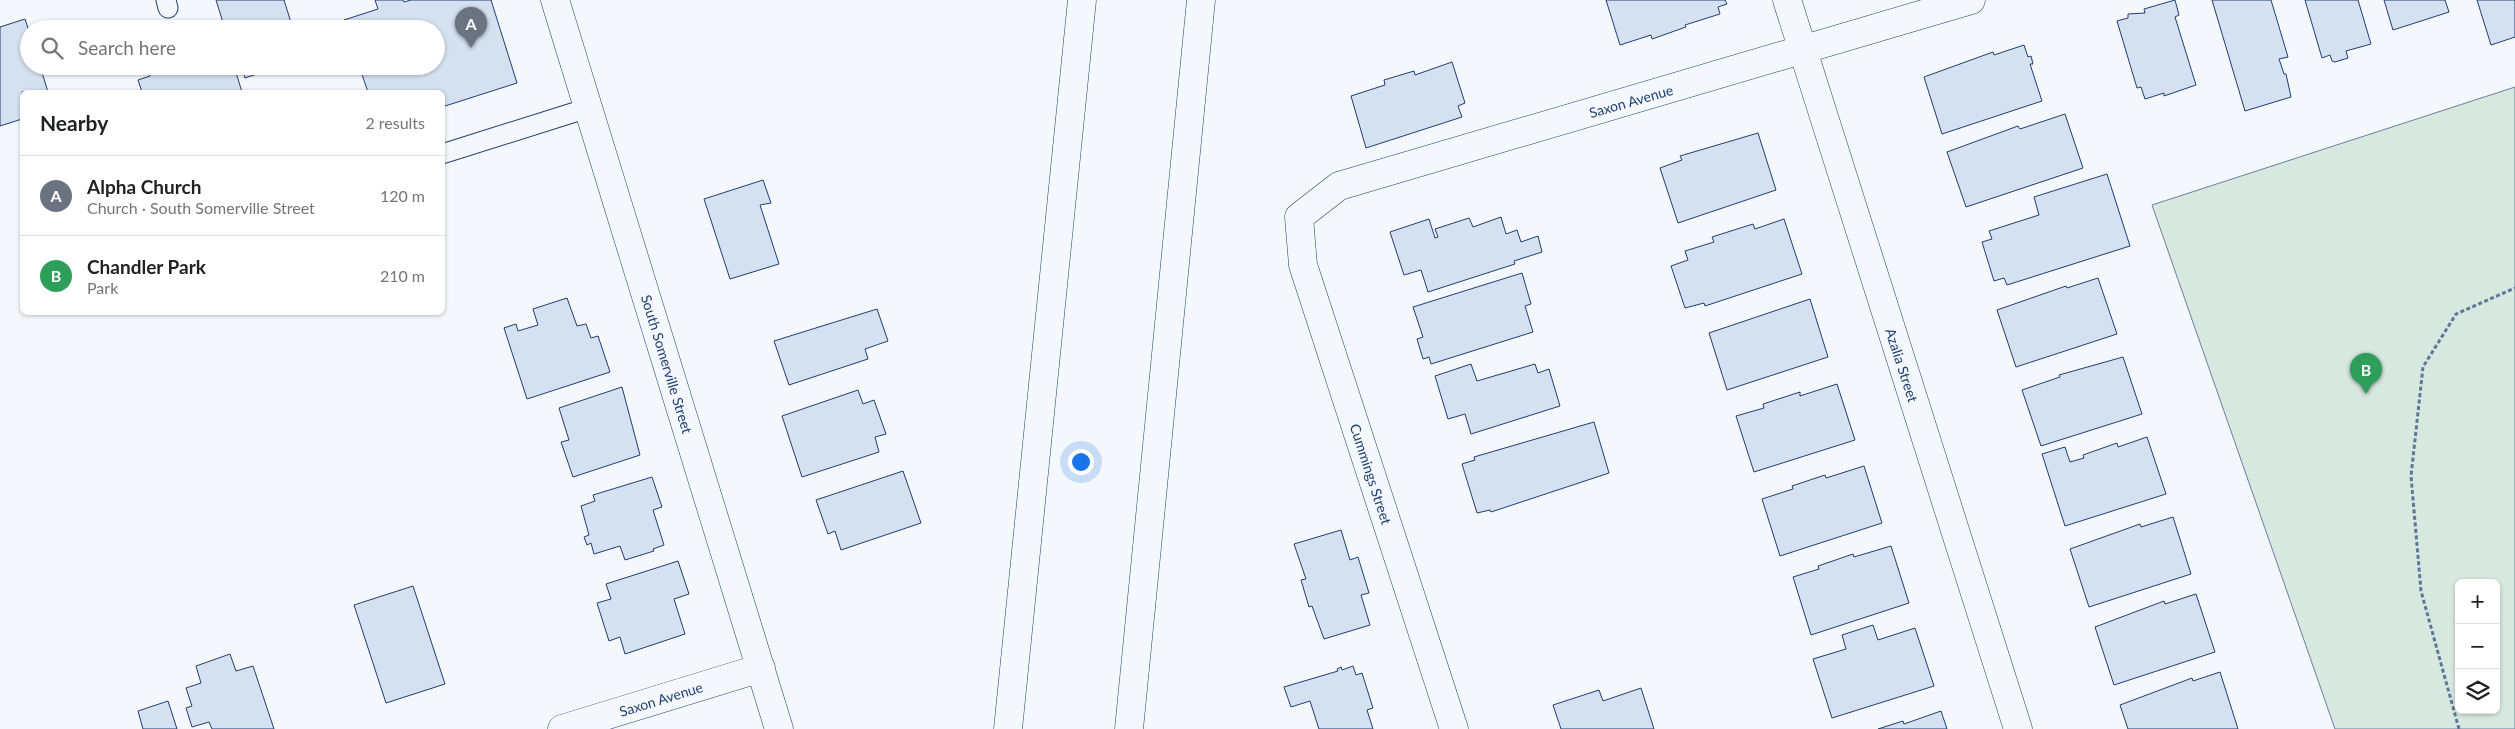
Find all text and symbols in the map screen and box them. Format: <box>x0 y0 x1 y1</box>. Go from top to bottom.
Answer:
pin: A <box>455 7 487 48</box>
search box <box>20 20 445 75</box>
icon: search <box>38 34 66 62</box>
text: Search here <box>78 36 176 59</box>
street label: Saxon Avenue <box>1587 81 1675 121</box>
text: Nearby <box>40 110 108 135</box>
text: 2 results <box>365 113 425 132</box>
text: Alpha Church <box>87 175 201 198</box>
text: A <box>50 186 62 205</box>
text: 120 m <box>380 186 425 205</box>
text: Church · South Somerville Street <box>87 198 315 217</box>
text: Chandler Park <box>87 255 206 278</box>
text: B <box>51 266 61 285</box>
text: 210 m <box>380 266 425 285</box>
text: Park <box>87 278 118 297</box>
street label: South Somerville Street <box>638 293 696 435</box>
street label: Azalia Street <box>1882 326 1922 404</box>
pin: B <box>2350 353 2382 394</box>
street label: Cummings Street <box>1347 421 1395 527</box>
your location <box>1068 449 1094 475</box>
map controls <box>2455 579 2500 714</box>
button: + <box>2455 579 2500 624</box>
button: − <box>2455 624 2500 669</box>
button: layers <box>2455 669 2500 714</box>
street label: Saxon Avenue <box>617 678 705 720</box>

